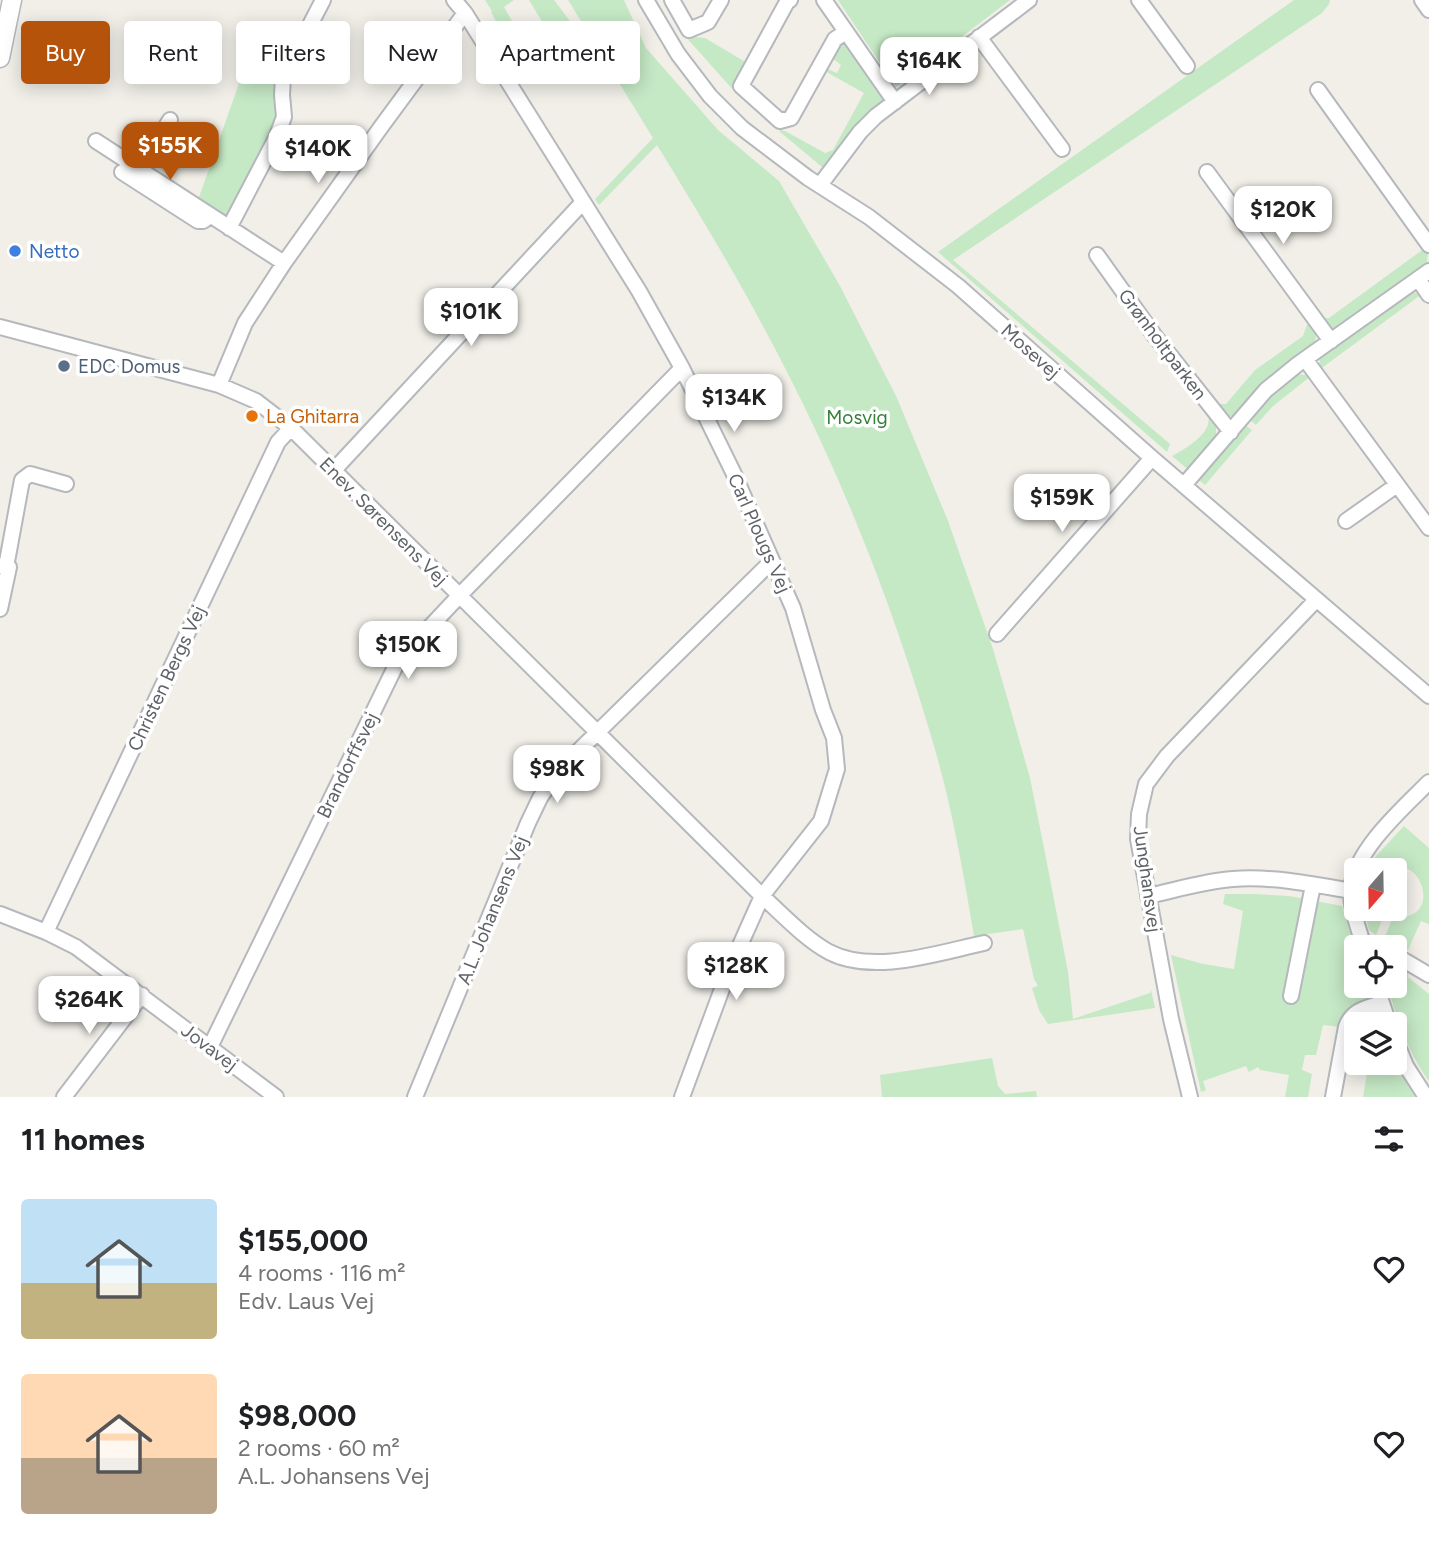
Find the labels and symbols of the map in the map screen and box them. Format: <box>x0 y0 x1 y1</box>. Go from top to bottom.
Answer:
pin: $164K <box>880 38 978 97</box>
pin: $155K <box>121 122 219 182</box>
pin: $140K <box>269 125 367 185</box>
pin: $120K <box>1234 187 1332 246</box>
place label: Netto <box>29 240 79 263</box>
marker: Netto <box>7 243 23 259</box>
street label: Grønholtparken <box>1113 284 1212 404</box>
pin: $101K <box>422 288 520 348</box>
street label: Mosevej <box>997 319 1065 384</box>
place label: EDC Domus <box>78 355 181 378</box>
marker: EDC Domus <box>56 358 72 374</box>
pin: $134K <box>685 374 783 434</box>
place label: La Ghitarra <box>266 405 359 428</box>
park label: Mosvig <box>826 406 888 429</box>
marker: La Ghitarra <box>244 408 260 424</box>
street label: Enev. Sørensens Vej <box>315 452 453 590</box>
street label: Carl Plougs Vej <box>723 470 796 596</box>
pin: $159K <box>1013 475 1111 534</box>
street label: Christen Bergs Vej <box>123 602 210 755</box>
pin: $150K <box>359 622 457 681</box>
street label: Brandorffsvej <box>312 709 383 822</box>
pin: $98K <box>516 746 598 805</box>
street label: Junghansvej <box>1129 824 1166 934</box>
street label: A.L. Johansens Vej <box>452 832 533 988</box>
north arrow <box>1344 858 1407 920</box>
pin: $128K <box>687 942 785 1002</box>
pin: $264K <box>40 976 138 1036</box>
street label: Jovavej <box>177 1019 243 1076</box>

